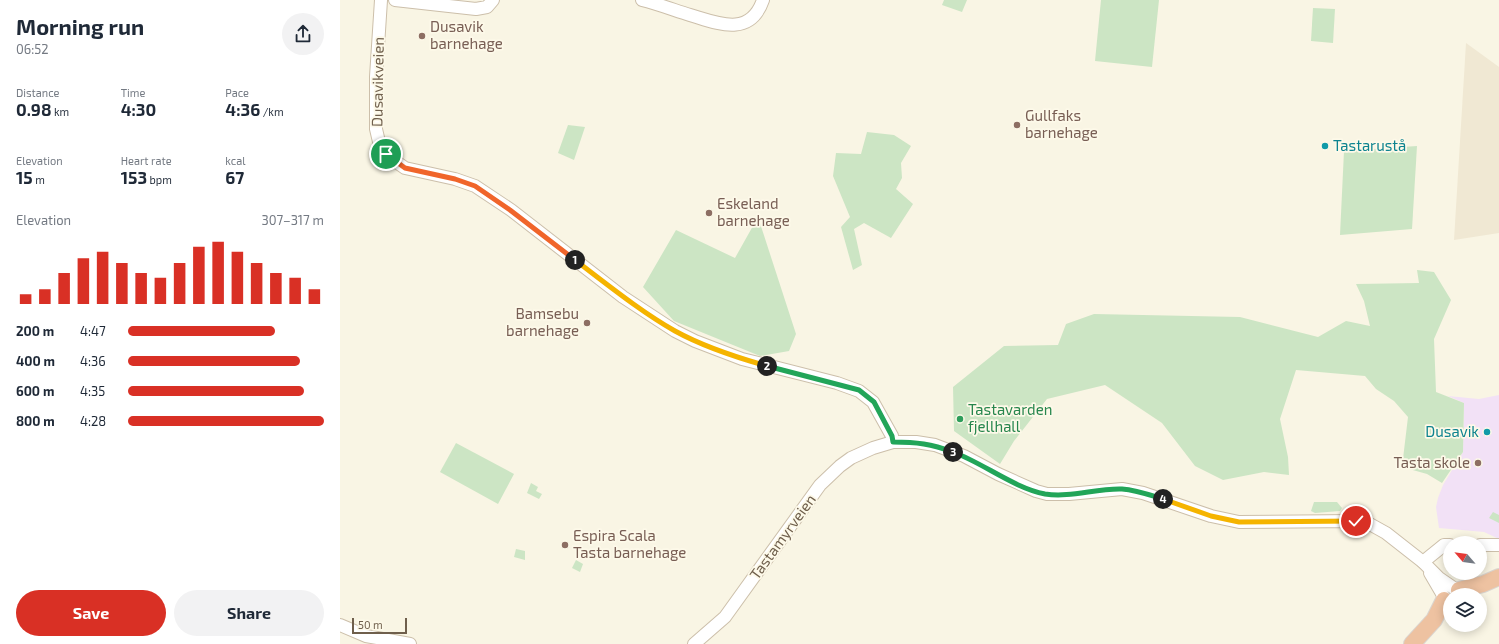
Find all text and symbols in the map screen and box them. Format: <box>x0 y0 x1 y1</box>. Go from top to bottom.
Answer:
text: Morning run <box>16 13 144 39</box>
button: share <box>282 13 324 55</box>
place label: Dusavik barnehage <box>430 17 503 52</box>
marker: Dusavik barnehage <box>417 31 427 41</box>
street label: Dusavikveien <box>367 37 387 127</box>
text: 06:52 <box>16 41 49 57</box>
text: Distance <box>16 86 59 99</box>
text: Time <box>121 86 145 99</box>
text: Pace <box>225 86 249 99</box>
text: 0.98 <box>16 99 52 119</box>
text: 4:30 <box>121 99 156 119</box>
text: 4:36 <box>225 99 260 119</box>
text: km <box>52 105 69 118</box>
text: /km <box>260 105 284 118</box>
place label: Gullfaks barnehage <box>1025 106 1098 141</box>
marker: Gullfaks barnehage <box>1012 120 1022 130</box>
place label: Tastarustå <box>1333 136 1406 154</box>
pin <box>369 137 403 171</box>
marker: Tastarustå <box>1320 141 1330 151</box>
icon: arrive <box>375 143 397 165</box>
text: Elevation <box>16 154 63 167</box>
text: Heart rate <box>121 154 172 167</box>
text: kcal <box>225 154 245 167</box>
text: 15 <box>16 167 33 187</box>
text: 153 <box>121 167 147 187</box>
text: 67 <box>225 167 244 187</box>
text: m <box>33 173 45 186</box>
text: bpm <box>147 173 172 186</box>
place label: Eskeland barnehage <box>717 194 790 229</box>
marker: Eskeland barnehage <box>704 208 714 218</box>
text: Elevation <box>16 212 71 228</box>
text: 307–317 m <box>262 212 324 228</box>
pin: 1 <box>565 250 585 270</box>
text: 1 <box>573 253 577 266</box>
place label: Bamsebu barnehage <box>506 304 579 339</box>
marker: Bamsebu barnehage <box>582 318 592 328</box>
text: 200 m <box>16 323 54 339</box>
text: 4:47 <box>80 323 106 339</box>
text: 400 m <box>16 353 55 369</box>
text: 4:36 <box>80 353 106 369</box>
pin: 2 <box>757 356 777 376</box>
text: 2 <box>764 359 770 372</box>
text: 600 m <box>16 383 54 399</box>
text: 4:35 <box>80 383 105 399</box>
place label: Tastavarden fjellhall <box>968 400 1052 436</box>
text: 800 m <box>16 413 55 429</box>
text: 4:28 <box>80 413 106 429</box>
marker: Tastavarden fjellhall <box>955 414 965 424</box>
place label: Dusavik <box>1425 422 1479 440</box>
marker: Dusavik <box>1482 427 1492 437</box>
pin: 3 <box>943 442 963 462</box>
text: 3 <box>950 445 956 458</box>
place label: Tasta skole <box>1393 453 1470 471</box>
marker: Tasta skole <box>1473 458 1483 468</box>
pin: 4 <box>1153 489 1173 509</box>
street label: Tastamyrveien <box>745 490 819 582</box>
text: 4 <box>1159 492 1167 505</box>
pin <box>1339 504 1373 538</box>
icon: check <box>1345 510 1367 532</box>
place label: Espira Scala Tasta barnehage <box>573 526 686 561</box>
north arrow <box>1443 536 1487 580</box>
map controls <box>1443 536 1487 632</box>
marker: Espira Scala Tasta barnehage <box>560 540 570 550</box>
button: layers <box>1443 588 1487 632</box>
button: Save <box>16 590 166 636</box>
button: Share <box>174 590 324 636</box>
scale bar <box>352 616 407 635</box>
text: 50 m <box>358 618 383 631</box>

